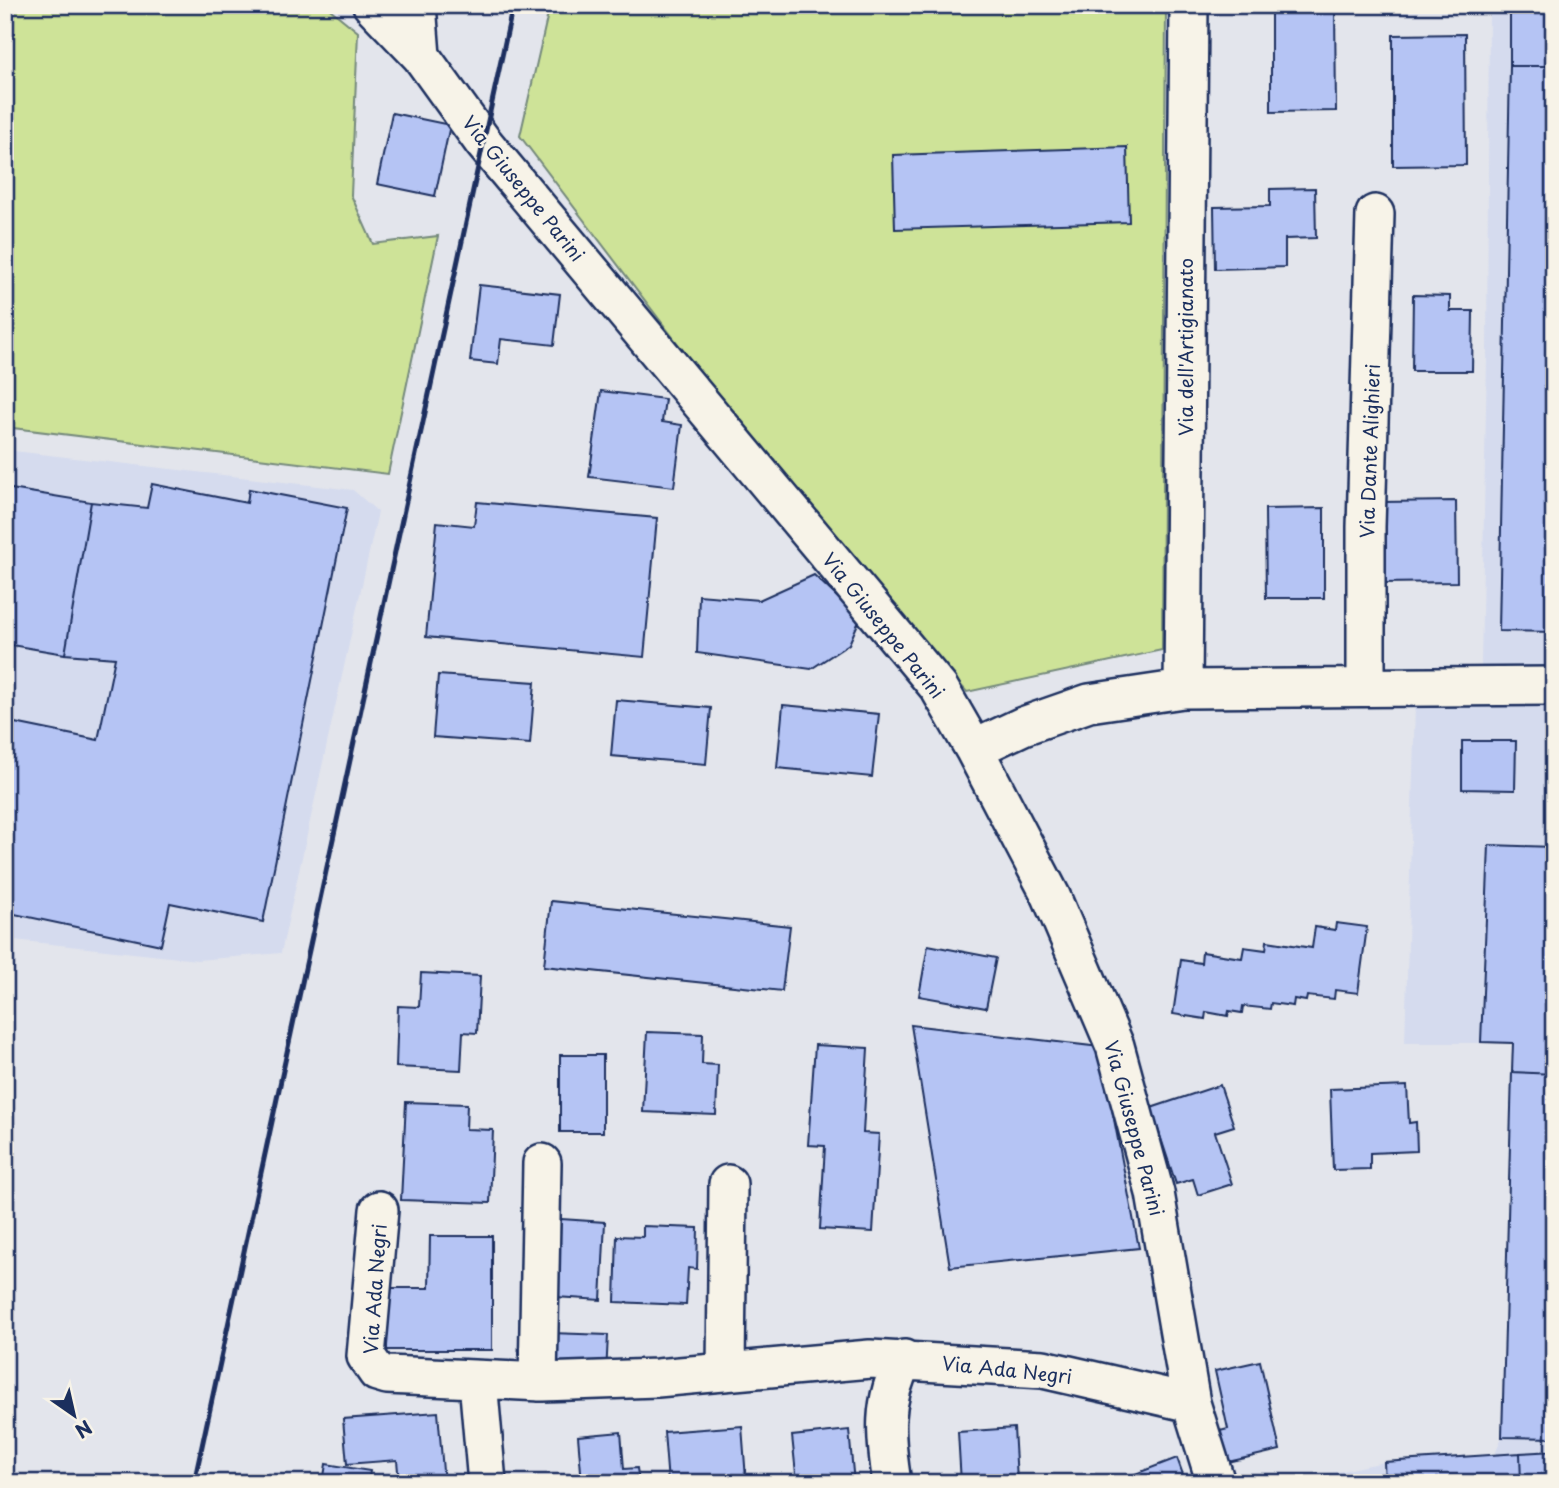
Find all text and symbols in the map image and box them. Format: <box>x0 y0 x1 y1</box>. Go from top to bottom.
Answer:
street label: Via Giuseppe Parini <box>456 109 592 267</box>
street label: Via dell'Artigianato <box>1171 258 1199 436</box>
street label: Via Dante Alighieri <box>1352 363 1386 539</box>
street label: Via Giuseppe Parini <box>816 546 952 704</box>
street label: Via Giuseppe Parini <box>1098 1037 1172 1219</box>
street label: Via Ada Negri <box>355 1223 393 1355</box>
street label: Via Ada Negri <box>940 1348 1074 1390</box>
north arrow <box>38 1380 108 1450</box>
text: N <box>70 1414 98 1446</box>

